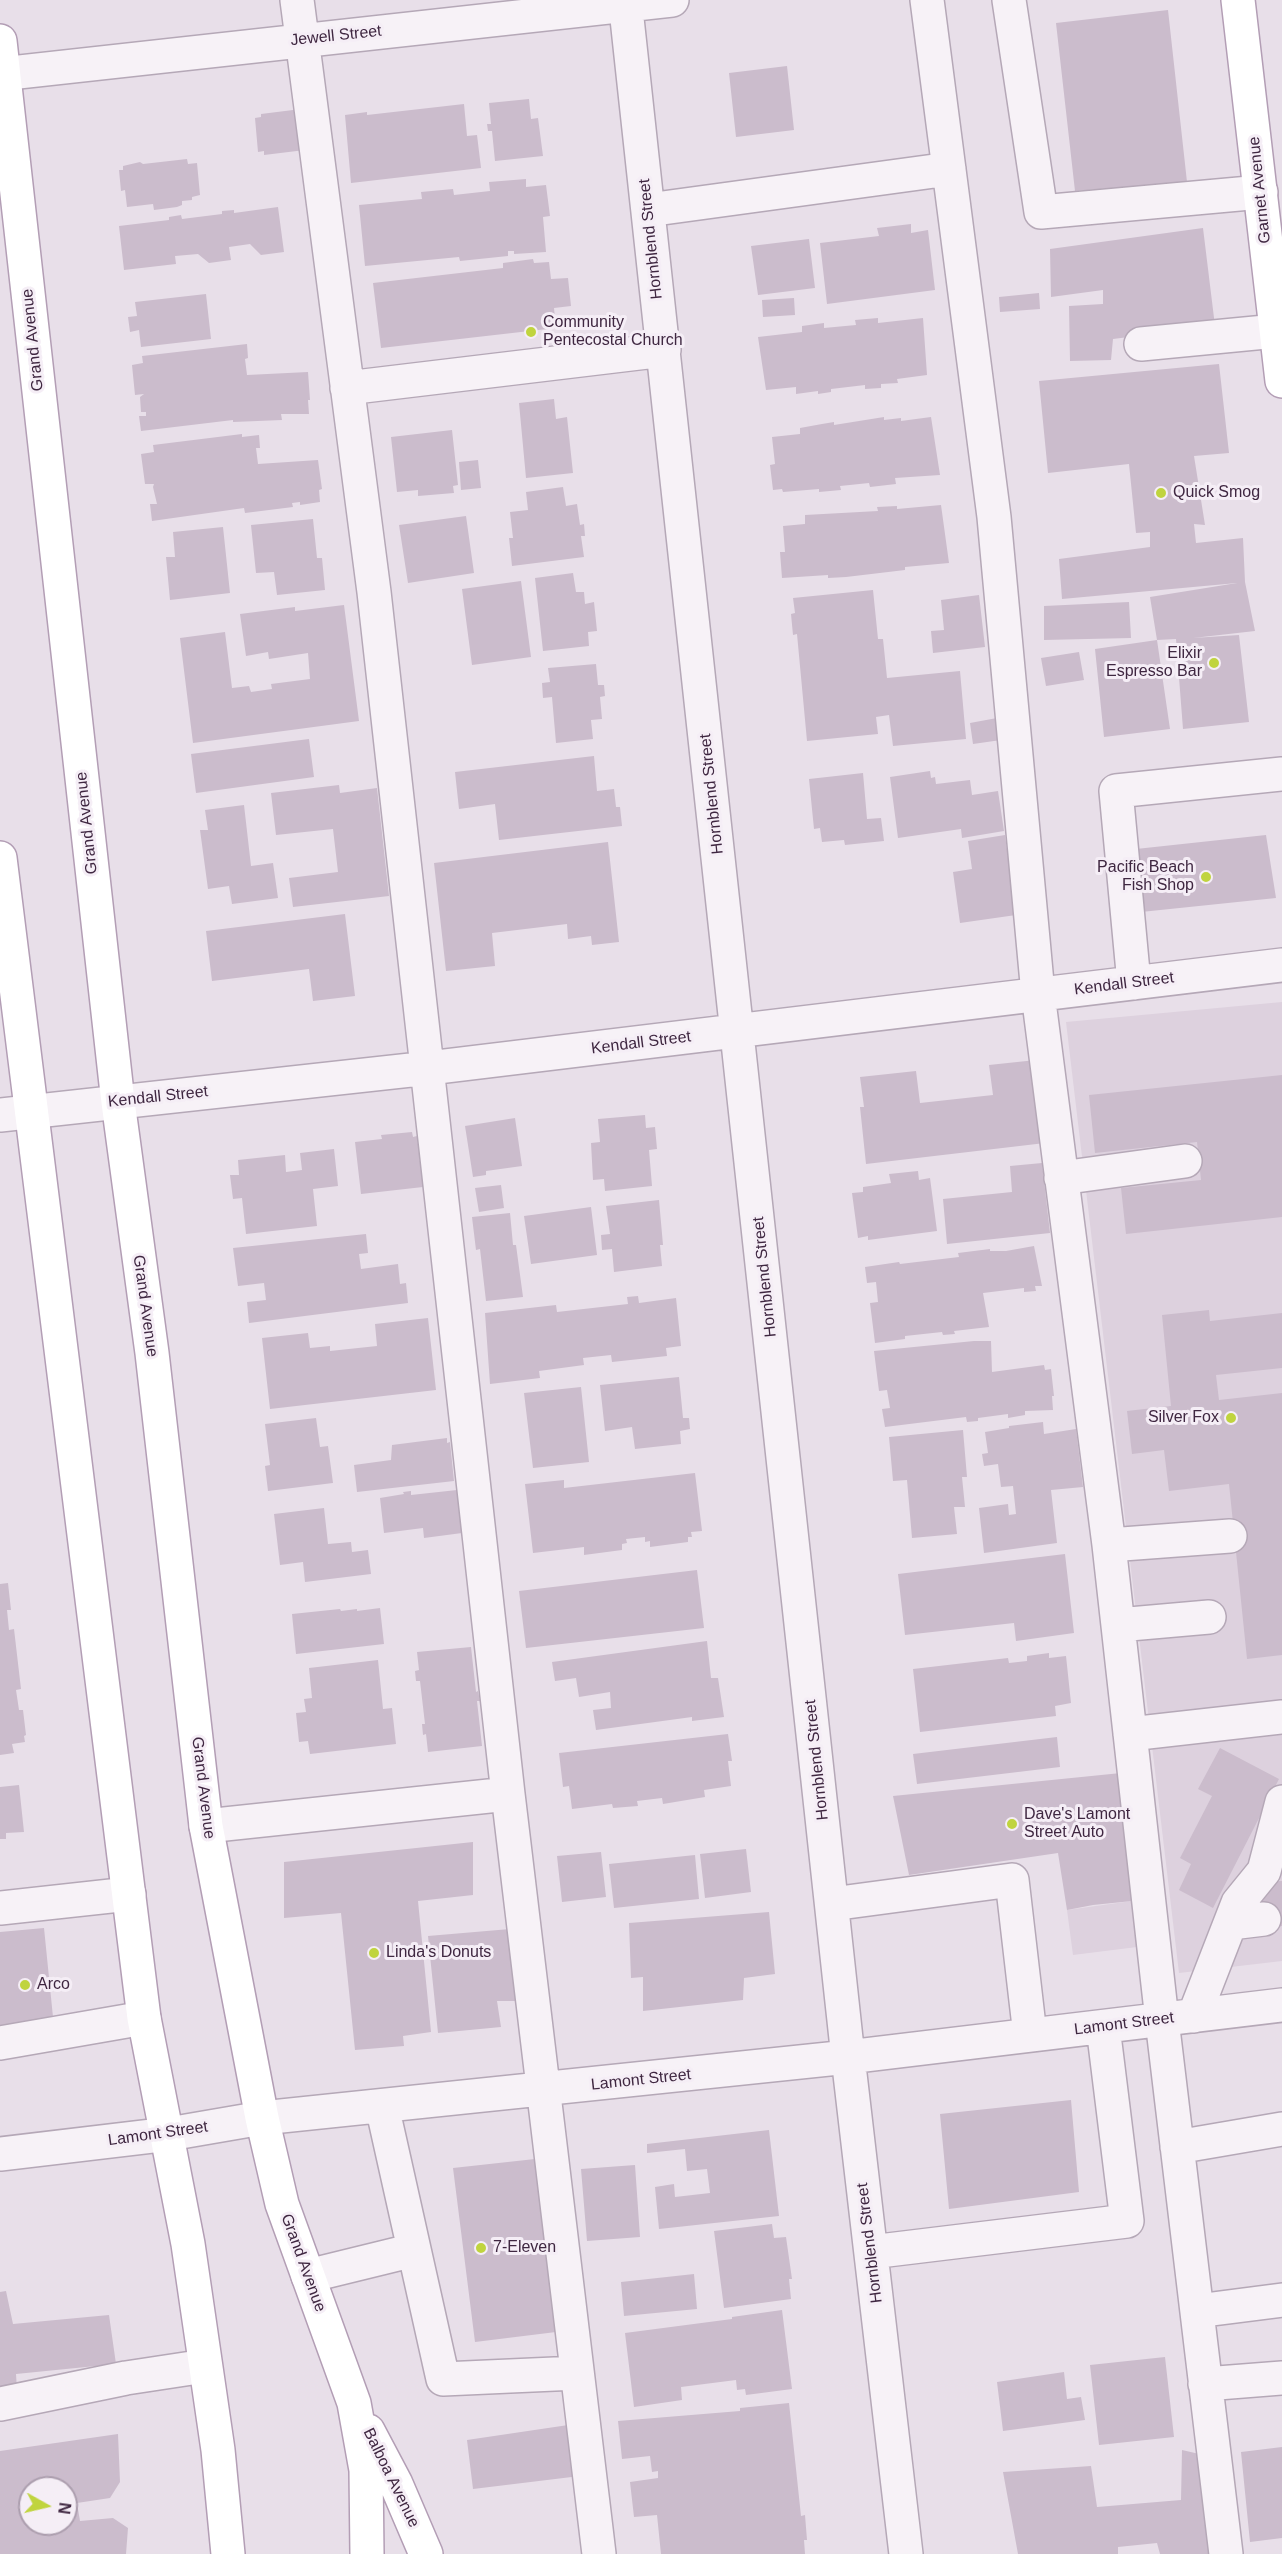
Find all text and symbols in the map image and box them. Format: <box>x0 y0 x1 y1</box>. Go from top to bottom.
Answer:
street label: Jewell Street <box>289 22 383 50</box>
street label: Garnet Avenue <box>1245 136 1275 244</box>
street label: Hornblend Street <box>635 178 667 300</box>
street label: Grand Avenue <box>18 288 48 392</box>
place label: Community Pentecostal Church <box>543 313 683 351</box>
marker: Community Pentecostal Church <box>524 325 538 339</box>
place label: Quick Smog <box>1173 483 1260 503</box>
marker: Quick Smog <box>1154 486 1168 500</box>
place label: Elixir Espresso Bar <box>1106 644 1202 682</box>
marker: Elixir Espresso Bar <box>1207 656 1221 670</box>
street label: Hornblend Street <box>696 733 728 855</box>
street label: Grand Avenue <box>72 771 102 875</box>
place label: Pacific Beach Fish Shop <box>1097 858 1194 896</box>
marker: Pacific Beach Fish Shop <box>1199 870 1213 884</box>
street label: Kendall Street <box>1073 968 1175 1000</box>
street label: Kendall Street <box>590 1027 692 1059</box>
street label: Kendall Street <box>107 1082 209 1112</box>
street label: Hornblend Street <box>749 1216 781 1338</box>
street label: Grand Avenue <box>128 1254 162 1358</box>
place label: Silver Fox <box>1148 1408 1219 1428</box>
marker: Silver Fox <box>1224 1411 1238 1425</box>
street label: Hornblend Street <box>801 1699 833 1821</box>
street label: Grand Avenue <box>187 1736 219 1840</box>
place label: Dave's Lamont Street Auto <box>1024 1805 1130 1843</box>
marker: Dave's Lamont Street Auto <box>1005 1817 1019 1831</box>
place label: Linda's Donuts <box>386 1943 491 1963</box>
marker: Linda's Donuts <box>367 1946 381 1960</box>
place label: Arco <box>37 1975 70 1995</box>
marker: Arco <box>18 1978 32 1992</box>
street label: Lamont Street <box>1073 2008 1175 2040</box>
street label: Lamont Street <box>590 2065 692 2095</box>
street label: Lamont Street <box>107 2117 209 2151</box>
street label: Hornblend Street <box>853 2182 887 2304</box>
street label: Grand Avenue <box>276 2211 330 2315</box>
place label: 7-Eleven <box>493 2238 556 2258</box>
marker: 7-Eleven <box>474 2241 488 2255</box>
street label: Balboa Avenue <box>359 2425 423 2531</box>
north arrow <box>18 2476 78 2536</box>
text: N <box>55 2501 74 2515</box>

